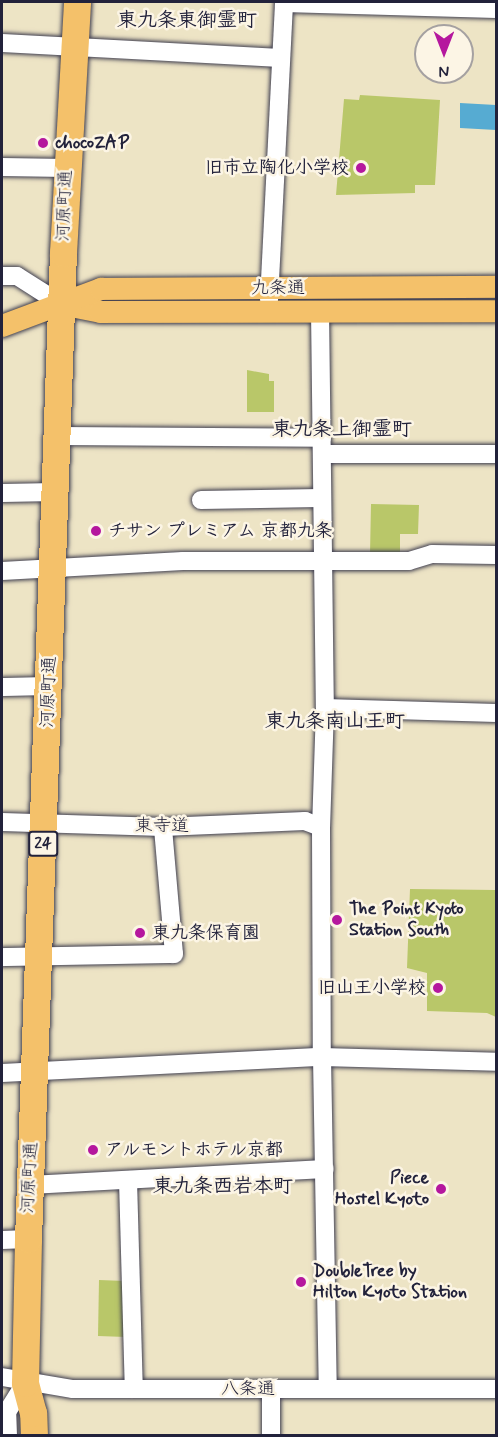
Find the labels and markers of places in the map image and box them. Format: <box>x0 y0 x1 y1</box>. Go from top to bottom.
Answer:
place label: chocoZAP <box>55 132 129 154</box>
marker: chocoZAP <box>36 136 50 150</box>
place label: 旧市立陶化小学校 <box>205 157 349 179</box>
marker: 旧市立陶化小学校 <box>354 161 368 175</box>
place label: チサン プレミアム 京都九条 <box>108 520 334 542</box>
marker: チサン プレミアム 京都九条 <box>89 524 103 538</box>
place label: The Point Kyoto Station South <box>349 899 468 942</box>
marker: The Point Kyoto Station South <box>330 913 344 927</box>
place label: 東九条保育園 <box>152 922 260 944</box>
marker: 東九条保育園 <box>133 926 147 940</box>
place label: 旧山王小学校 <box>318 977 426 999</box>
marker: 旧山王小学校 <box>431 981 445 995</box>
place label: アルモントホテル京都 <box>105 1139 285 1161</box>
marker: アルモントホテル京都 <box>86 1143 100 1157</box>
place label: Piece Hostel Kyoto <box>336 1168 429 1210</box>
marker: Piece Hostel Kyoto <box>434 1182 448 1196</box>
place label: DoubleTree by Hilton Kyoto Station <box>313 1261 463 1304</box>
marker: DoubleTree by Hilton Kyoto Station <box>294 1275 308 1289</box>

